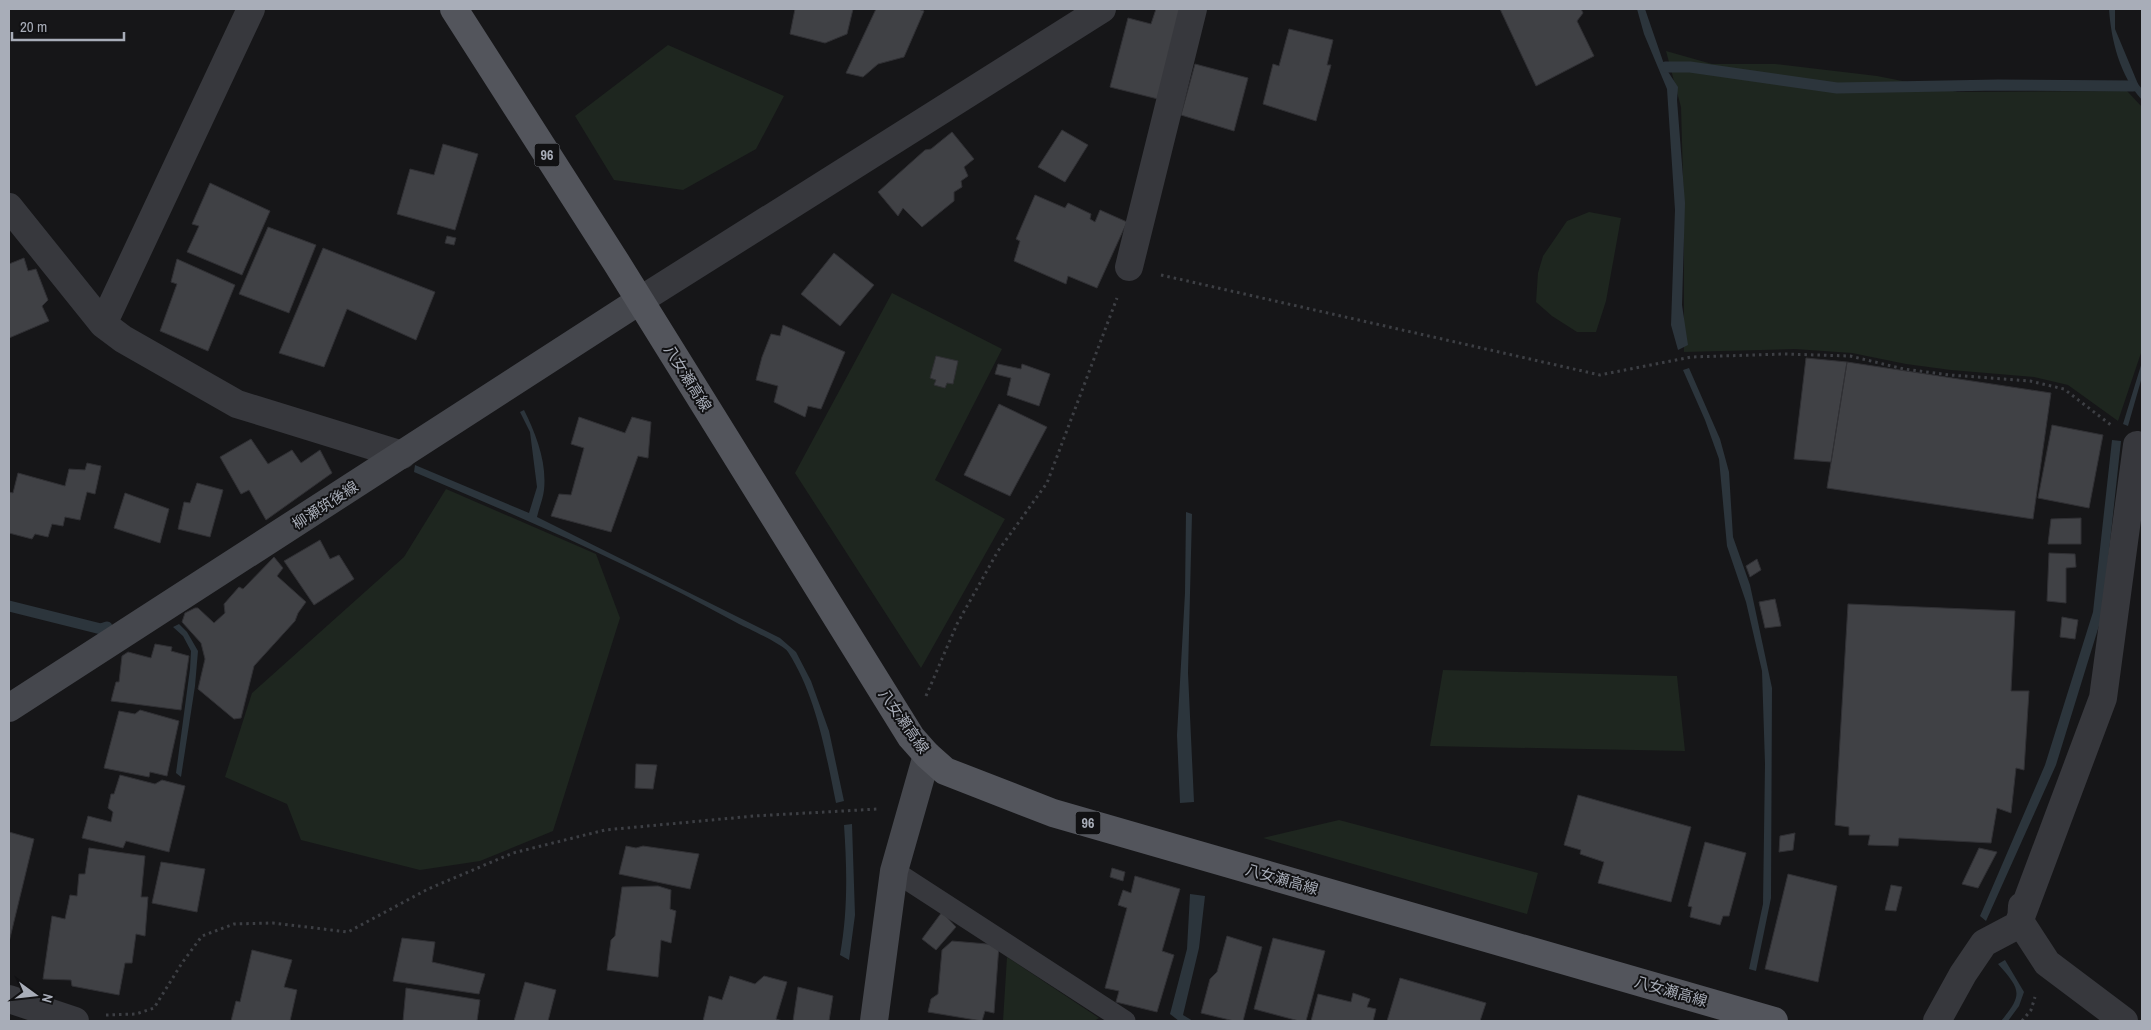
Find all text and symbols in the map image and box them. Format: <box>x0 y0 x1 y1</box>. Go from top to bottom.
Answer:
scale bar <box>12 10 125 42</box>
text: 20 m <box>20 16 47 37</box>
road number: 96 <box>534 144 560 166</box>
street label: 八女瀬高線 <box>659 341 717 415</box>
street label: 柳瀬筑後線 <box>288 476 362 534</box>
street label: 八女瀬高線 <box>874 684 934 758</box>
road number: 96 <box>1076 811 1100 834</box>
street label: 八女瀬高線 <box>1243 859 1321 899</box>
north arrow <box>10 970 60 1020</box>
street label: 八女瀬高線 <box>1632 971 1710 1011</box>
text: N <box>38 992 57 1005</box>

